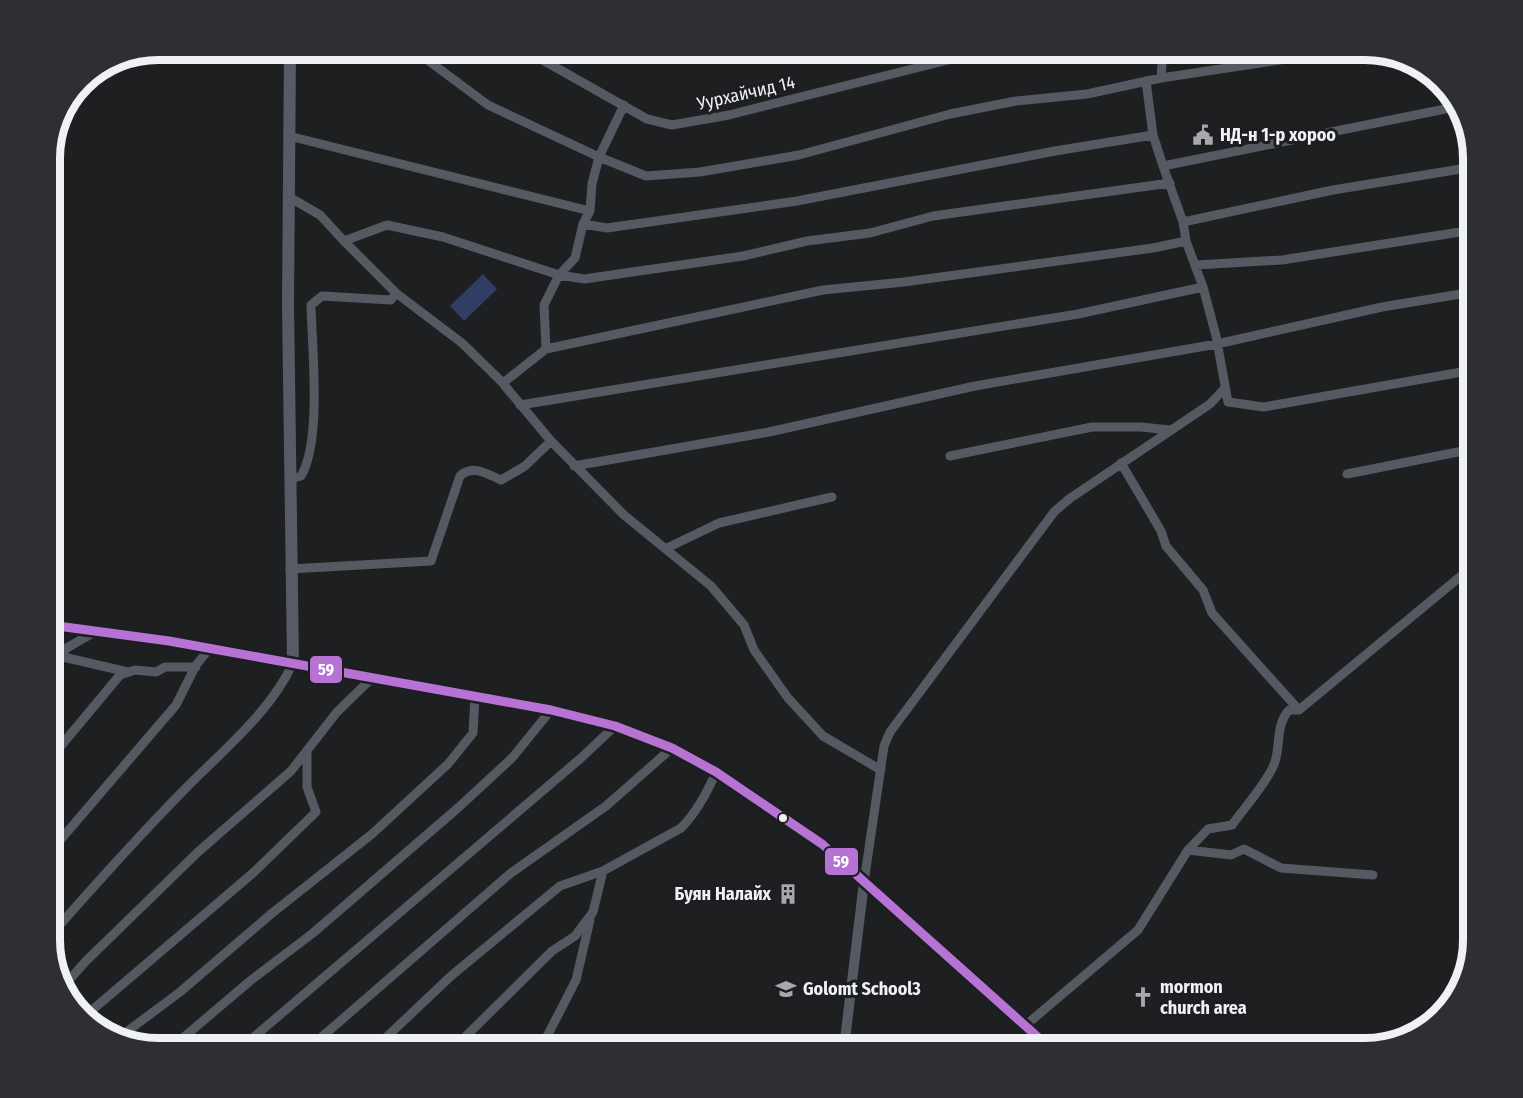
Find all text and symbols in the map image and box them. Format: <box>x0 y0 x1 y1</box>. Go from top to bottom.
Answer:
street label: Уурхайчид 14 <box>694 71 797 115</box>
public building icon: НД-н 1-р хороо <box>1191 123 1215 147</box>
place label: НД-н 1-р хороо <box>1220 124 1336 146</box>
line badge: 59 <box>309 655 343 684</box>
text: 59 <box>318 660 334 679</box>
unlabelled marker <box>777 812 789 824</box>
line badge: 59 <box>824 847 859 876</box>
text: 59 <box>833 852 849 871</box>
building icon: Буян Налайх <box>776 882 800 906</box>
place label: Буян Налайх <box>675 883 772 905</box>
place label: mormon church area <box>1160 976 1247 1019</box>
school or university icon: Golomt School3 <box>774 977 798 1001</box>
place label: Golomt School3 <box>803 978 921 1000</box>
church icon: mormon church area <box>1131 985 1155 1009</box>

